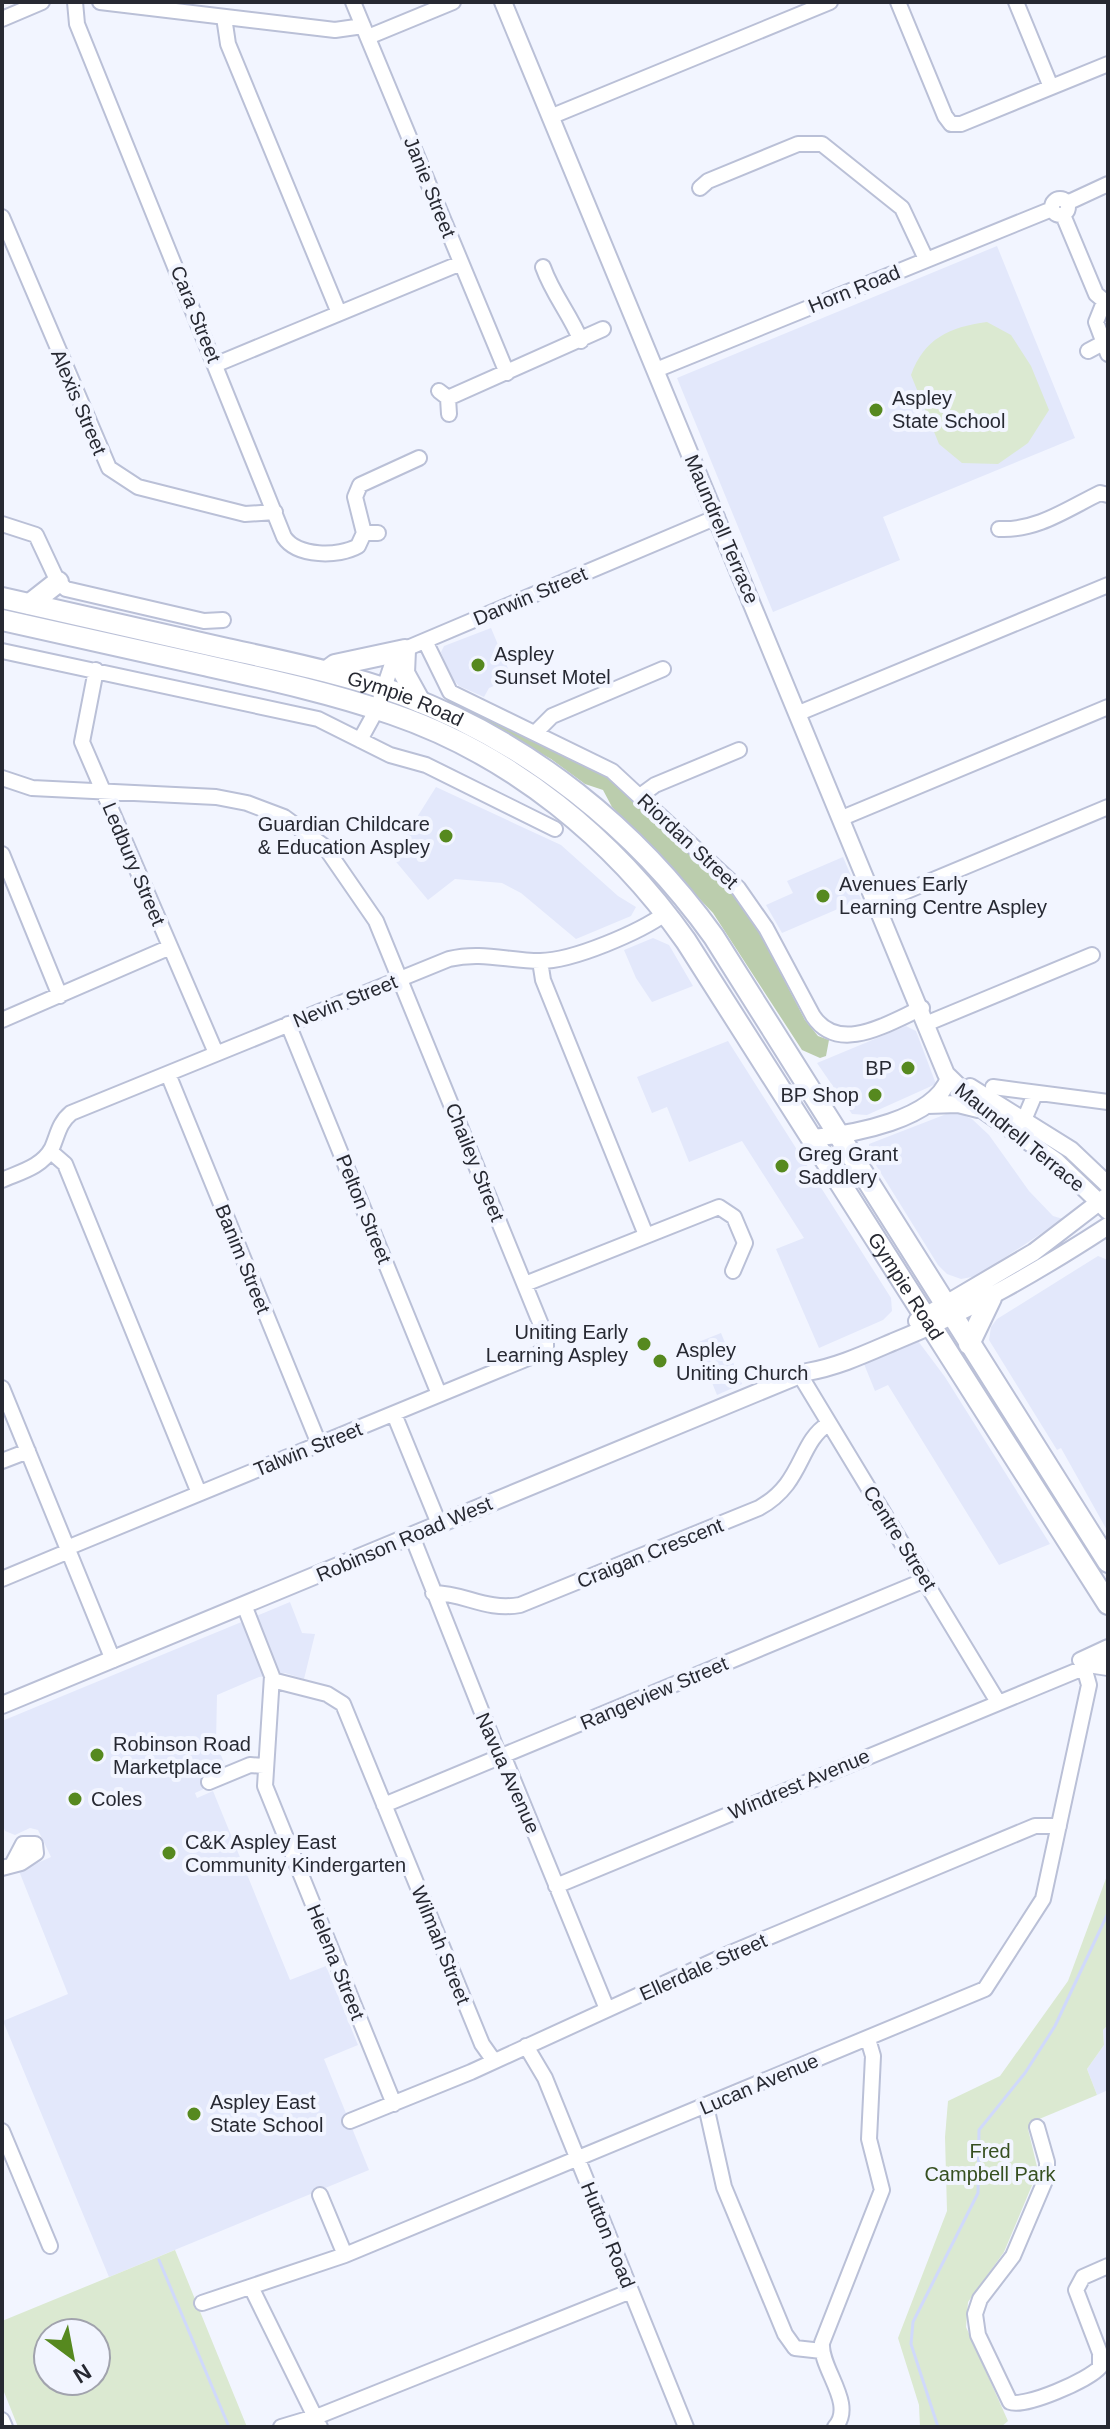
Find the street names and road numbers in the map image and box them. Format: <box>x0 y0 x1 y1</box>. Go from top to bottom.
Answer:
street label: Janie Street <box>400 133 460 241</box>
street label: Horn Road <box>805 261 903 317</box>
street label: Cara Street <box>167 262 226 366</box>
street label: Alexis Street <box>47 346 111 458</box>
street label: Maundrell Terrace <box>681 451 763 607</box>
street label: Darwin Street <box>470 562 590 630</box>
street label: Gympie Road <box>345 667 467 731</box>
street label: Riordan Street <box>633 789 743 893</box>
street label: Ledbury Street <box>98 799 170 929</box>
street label: Nevin Street <box>290 970 401 1032</box>
street label: Maundrell Terrace <box>951 1078 1089 1196</box>
street label: Chailey Street <box>441 1100 509 1225</box>
street label: Pelton Street <box>332 1151 396 1267</box>
street label: Banim Street <box>211 1201 275 1317</box>
street label: Gympie Road <box>864 1229 948 1344</box>
street label: Talwin Street <box>251 1417 366 1481</box>
street label: Centre Street <box>859 1482 941 1595</box>
street label: Robinson Road West <box>313 1492 496 1586</box>
street label: Craigan Crescent <box>574 1513 727 1592</box>
street label: Rangeview Street <box>577 1652 731 1734</box>
street label: Navua Avenue <box>472 1709 544 1837</box>
street label: Windrest Avenue <box>725 1744 873 1824</box>
street label: Wilmah Street <box>407 1883 475 2008</box>
street label: Helena Street <box>303 1901 369 2023</box>
street label: Ellerdale Street <box>636 1929 770 2005</box>
street label: Lucan Avenue <box>697 2049 821 2119</box>
street label: Hutton Road <box>577 2179 639 2291</box>

